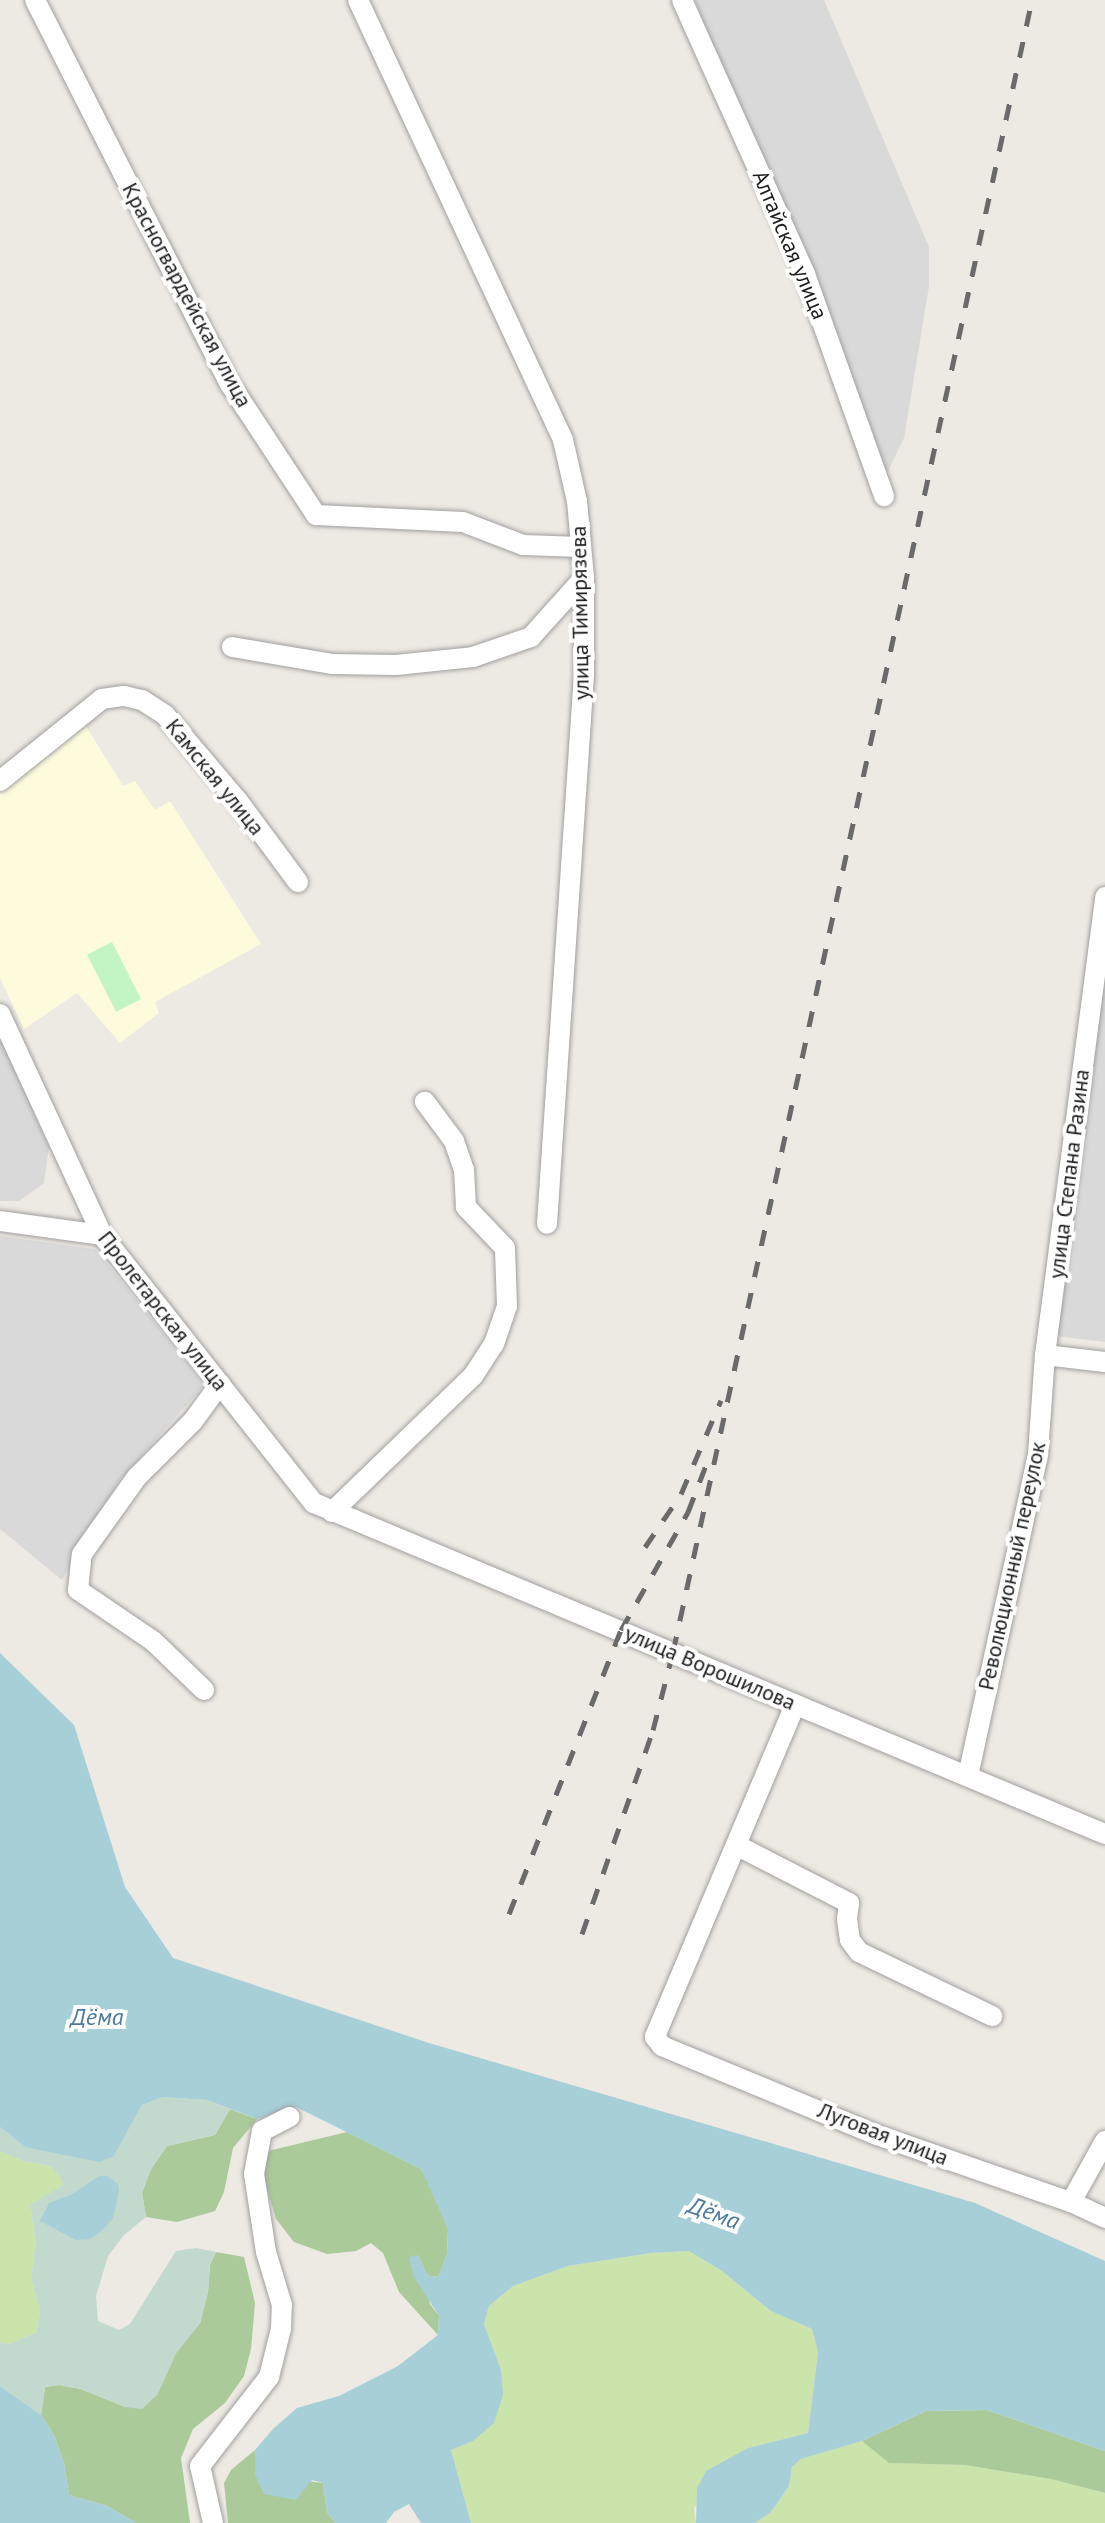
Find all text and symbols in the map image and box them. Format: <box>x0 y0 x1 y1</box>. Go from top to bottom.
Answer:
street label: Алтайская улица <box>747 167 833 323</box>
street label: Красногвардейская улица <box>117 178 257 412</box>
street label: улица Тимирязева <box>565 525 595 701</box>
street label: Камская улица <box>160 713 270 841</box>
street label: улица Степана Разина <box>1043 1068 1095 1280</box>
street label: Пролетарская улица <box>92 1226 234 1396</box>
street label: Революционный переулок <box>973 1439 1051 1693</box>
street label: улица Ворошилова <box>621 1620 799 1716</box>
water label: Дёма <box>71 2003 123 2031</box>
street label: Луговая улица <box>814 2097 952 2171</box>
water label: Дёма <box>684 2190 744 2236</box>

